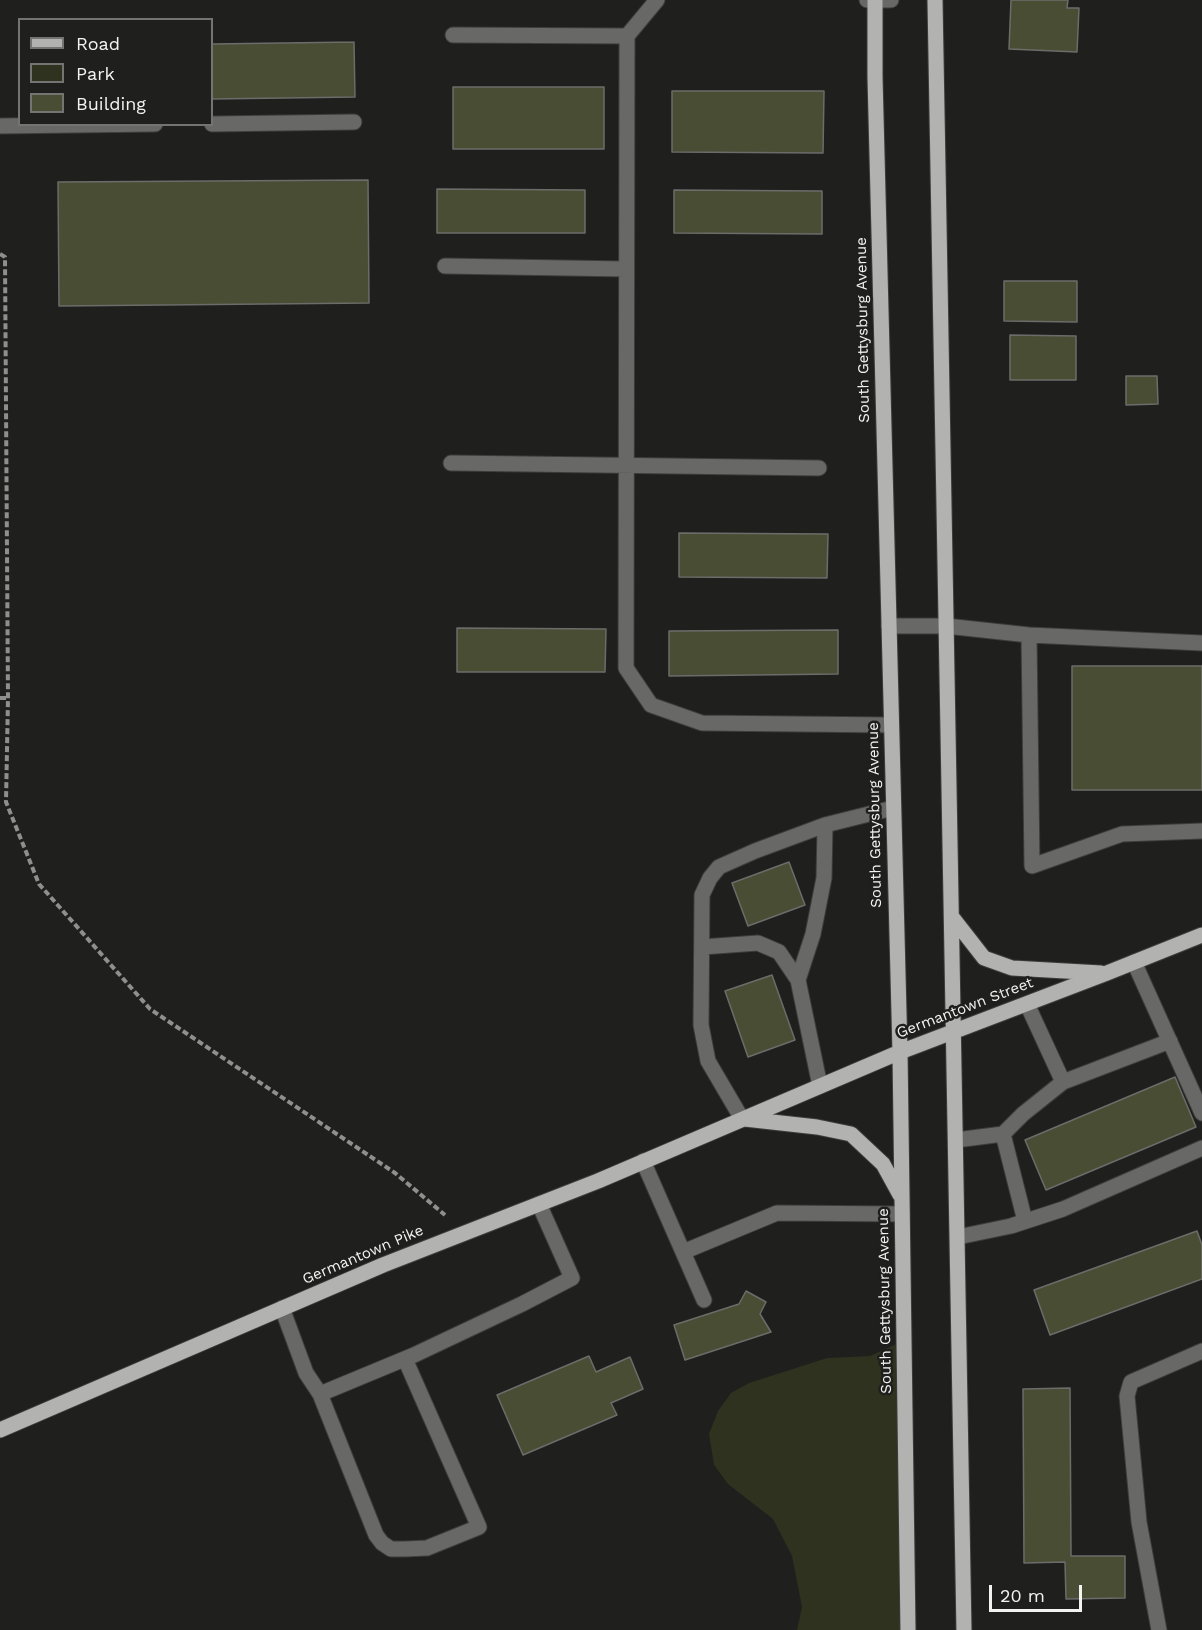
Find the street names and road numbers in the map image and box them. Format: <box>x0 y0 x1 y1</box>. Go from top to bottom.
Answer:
street label: South Gettysburg Avenue <box>852 237 874 423</box>
street label: South Gettysburg Avenue <box>864 722 886 908</box>
street label: Germantown Street <box>894 974 1036 1042</box>
street label: South Gettysburg Avenue <box>874 1208 896 1394</box>
street label: Germantown Pike <box>300 1221 426 1289</box>

